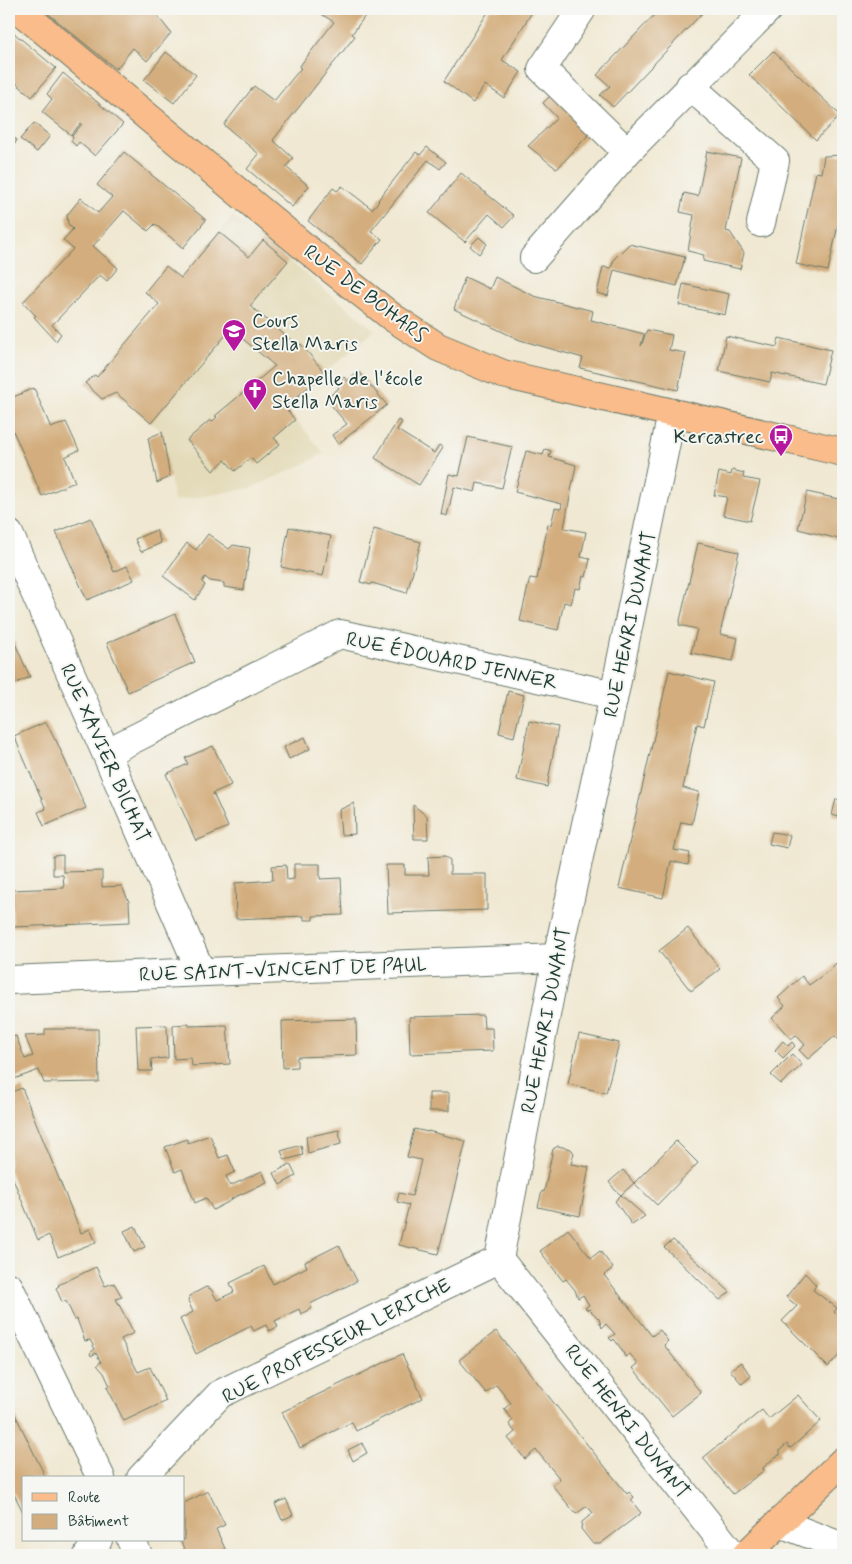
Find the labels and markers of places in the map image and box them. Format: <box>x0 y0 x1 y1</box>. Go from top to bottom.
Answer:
place label: Cours Stella Maris <box>252 308 358 358</box>
school or university icon: Cours Stella Maris <box>221 318 247 352</box>
place label: Chapelle de l'école Stella Maris <box>272 366 423 416</box>
church icon: Chapelle de l'école Stella Maris <box>242 377 268 411</box>
bus stop icon: Kercastrec <box>768 423 794 457</box>
place label: Kercastrec <box>673 424 764 451</box>

